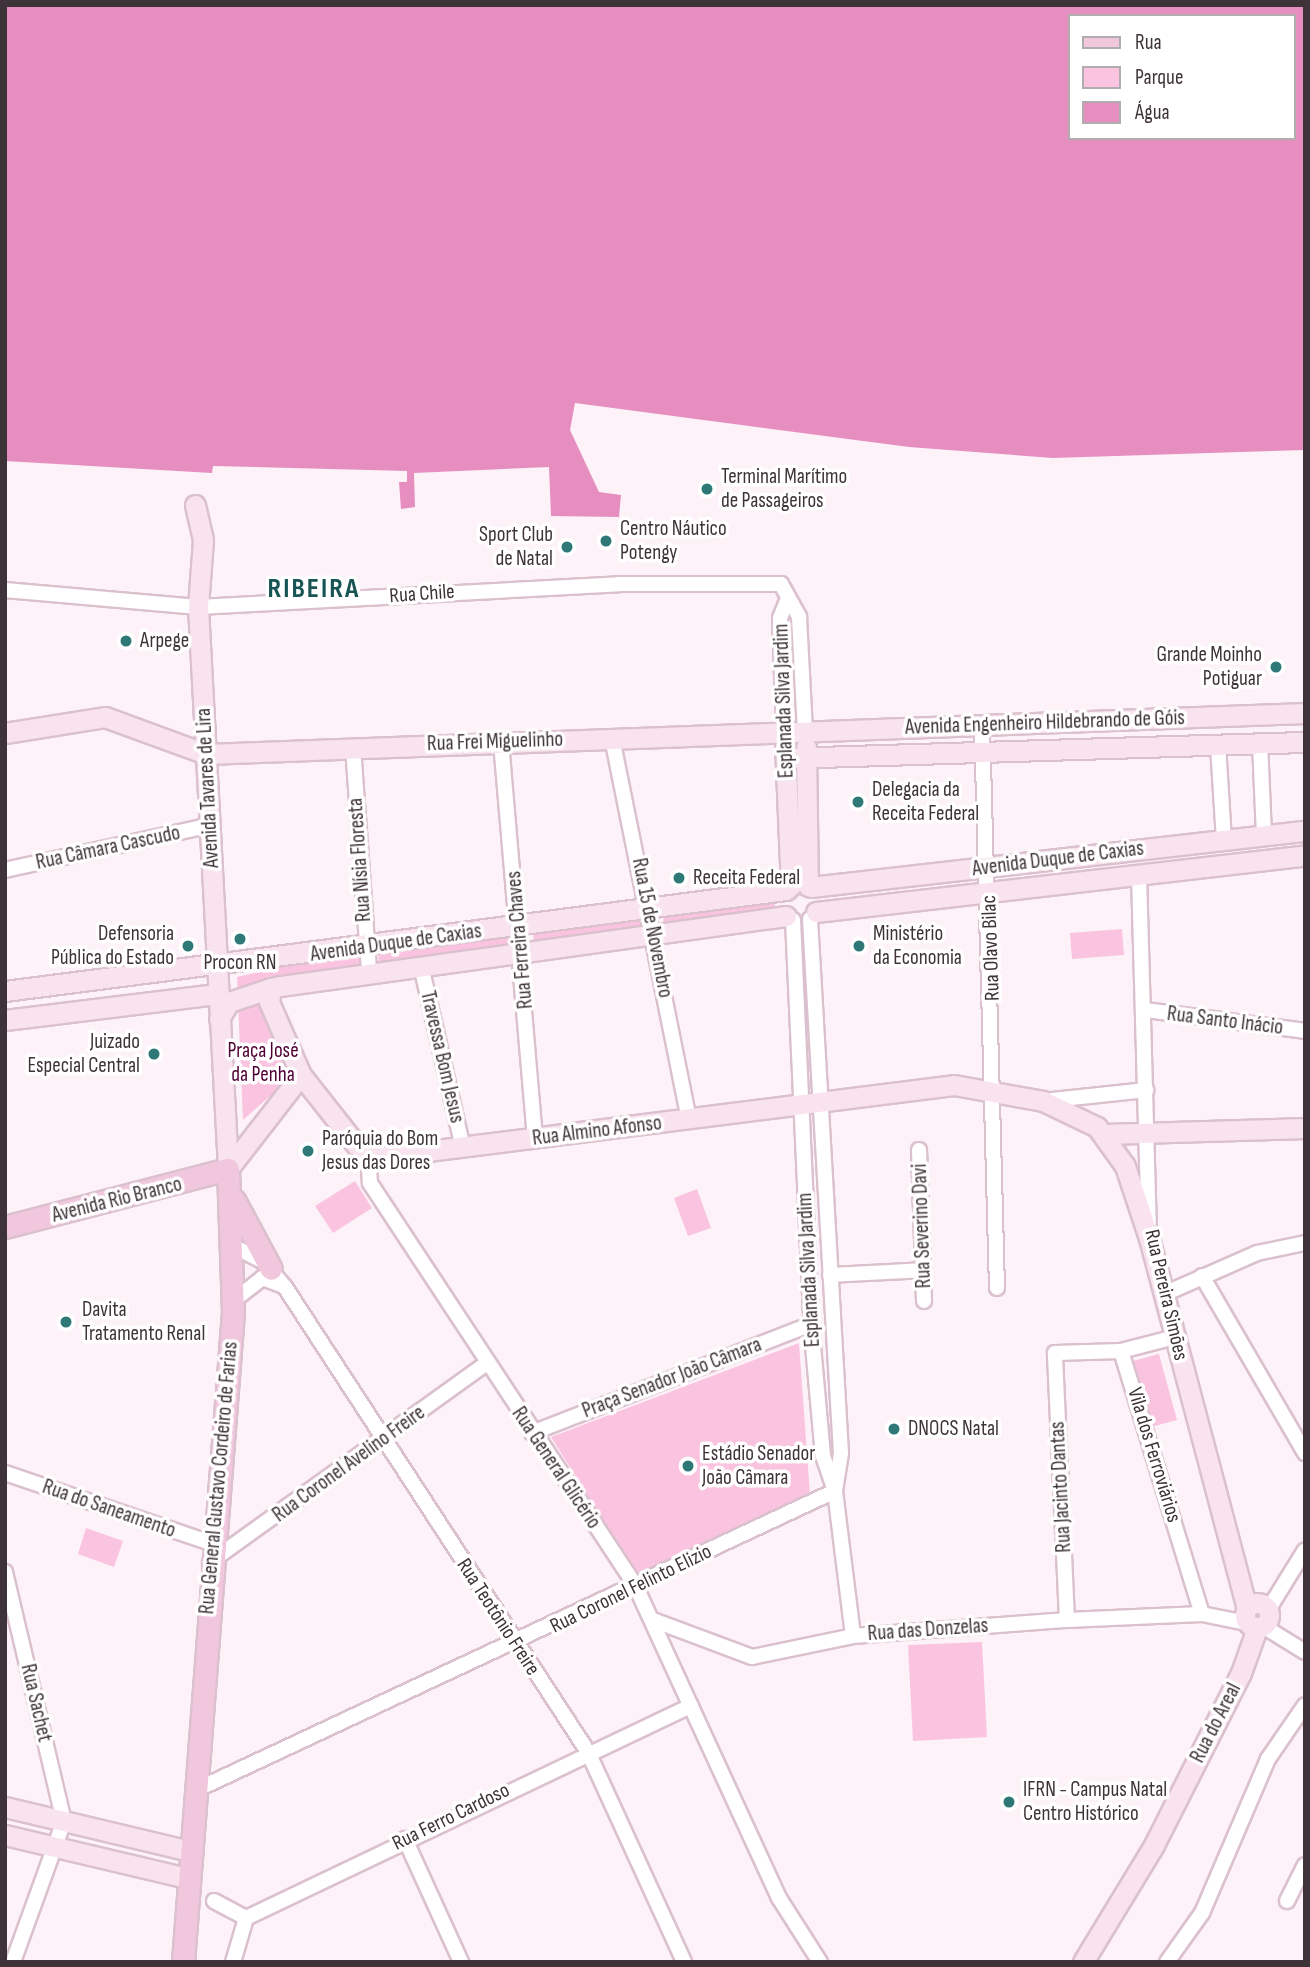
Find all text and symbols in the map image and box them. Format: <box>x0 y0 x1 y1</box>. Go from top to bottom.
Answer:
legend <box>1068 14 1296 140</box>
text: Rua <box>1135 30 1162 55</box>
text: Parque <box>1135 65 1183 90</box>
text: Água <box>1135 100 1170 125</box>
place label: Terminal Marítimo de Passageiros <box>721 464 847 514</box>
marker: Terminal Marítimo de Passageiros <box>699 481 715 497</box>
place label: Centro Náutico Potengy <box>620 516 727 566</box>
place label: Sport Club de Natal <box>479 522 553 572</box>
marker: Centro Náutico Potengy <box>598 533 614 549</box>
marker: Sport Club de Natal <box>559 539 575 555</box>
district label: RIBEIRA <box>268 572 360 606</box>
street label: Rua Chile <box>389 579 455 609</box>
street label: Esplanada Silva Jardim <box>769 623 799 779</box>
place label: Arpege <box>140 628 189 654</box>
marker: Arpege <box>118 633 134 649</box>
place label: Grande Moinho Potiguar <box>1156 642 1262 692</box>
marker: Grande Moinho Potiguar <box>1268 659 1284 675</box>
street label: Avenida Engenheiro Hildebrando de Góis <box>905 706 1185 740</box>
street label: Avenida Tavares de Lira <box>191 707 225 869</box>
street label: Rua Frei Miguelinho <box>427 727 563 757</box>
place label: Delegacia da Receita Federal <box>872 777 979 827</box>
marker: Delegacia da Receita Federal <box>850 794 866 810</box>
street label: Rua Nísia Floresta <box>343 797 377 923</box>
street label: Rua Câmara Cascudo <box>34 820 182 876</box>
street label: Avenida Duque de Caxias <box>971 836 1145 882</box>
street label: Rua 15 de Novembro <box>626 856 678 1000</box>
place label: Receita Federal <box>693 865 800 891</box>
street label: Rua Ferreira Chaves <box>501 870 539 1010</box>
marker: Receita Federal <box>671 870 687 886</box>
street label: Rua Olavo Bilac <box>977 895 1005 1001</box>
street label: Avenida Duque de Caxias <box>309 919 483 967</box>
place label: Defensoria Pública do Estado <box>51 921 174 971</box>
place label: Ministério da Economia <box>873 921 962 971</box>
marker: Procon RN <box>232 931 248 947</box>
marker: Defensoria Pública do Estado <box>180 938 196 954</box>
marker: Ministério da Economia <box>851 938 867 954</box>
place label: Procon RN <box>203 950 277 976</box>
street label: Travessa Bom Jesus <box>415 989 469 1125</box>
street label: Rua Santo Inácio <box>1166 1001 1284 1041</box>
place label: Juizado Especial Central <box>27 1029 140 1079</box>
park label: Praça José da Penha <box>227 1038 299 1088</box>
marker: Juizado Especial Central <box>146 1046 162 1062</box>
street label: Rua Almino Afonso <box>531 1111 663 1151</box>
place label: Paróquia do Bom Jesus das Dores <box>322 1126 438 1176</box>
marker: Paróquia do Bom Jesus das Dores <box>300 1143 316 1159</box>
street label: Rua Severino Davi <box>907 1163 937 1289</box>
street label: Avenida Rio Branco <box>49 1172 185 1228</box>
street label: Esplanada Silva Jardim <box>792 1192 826 1348</box>
street label: Rua Pereira Simões <box>1139 1227 1193 1363</box>
place label: Davita Tratamento Renal <box>82 1297 205 1347</box>
marker: Davita Tratamento Renal <box>56 1312 76 1332</box>
street label: Praça Senador João Câmara <box>579 1332 765 1424</box>
street label: Rua General Gustavo Cordeiro de Farias <box>195 1341 243 1615</box>
street label: Vila dos Ferroviários <box>1122 1385 1186 1525</box>
street label: Rua Coronel Avelino Freire <box>268 1400 430 1528</box>
street label: Rua General Glicério <box>506 1402 606 1534</box>
place label: DNOCS Natal <box>908 1416 999 1442</box>
marker: DNOCS Natal <box>886 1421 902 1437</box>
street label: Rua Jacinto Dantas <box>1045 1421 1077 1553</box>
place label: Estádio Senador João Câmara <box>702 1441 815 1491</box>
marker: Estádio Senador João Câmara <box>680 1458 696 1474</box>
street label: Rua do Saneamento <box>39 1474 179 1544</box>
street label: Rua Coronel Felinto Elizio <box>546 1539 716 1639</box>
street label: Rua Teotônio Freire <box>451 1554 545 1680</box>
street label: Rua das Donzelas <box>867 1613 989 1647</box>
street label: Rua Sachet <box>15 1662 57 1744</box>
street label: Rua do Areal <box>1185 1679 1247 1767</box>
place label: IFRN - Campus Natal Centro Histórico <box>1023 1777 1167 1827</box>
street label: Rua Ferro Cardoso <box>388 1778 514 1856</box>
marker: IFRN - Campus Natal Centro Histórico <box>1001 1794 1017 1810</box>

